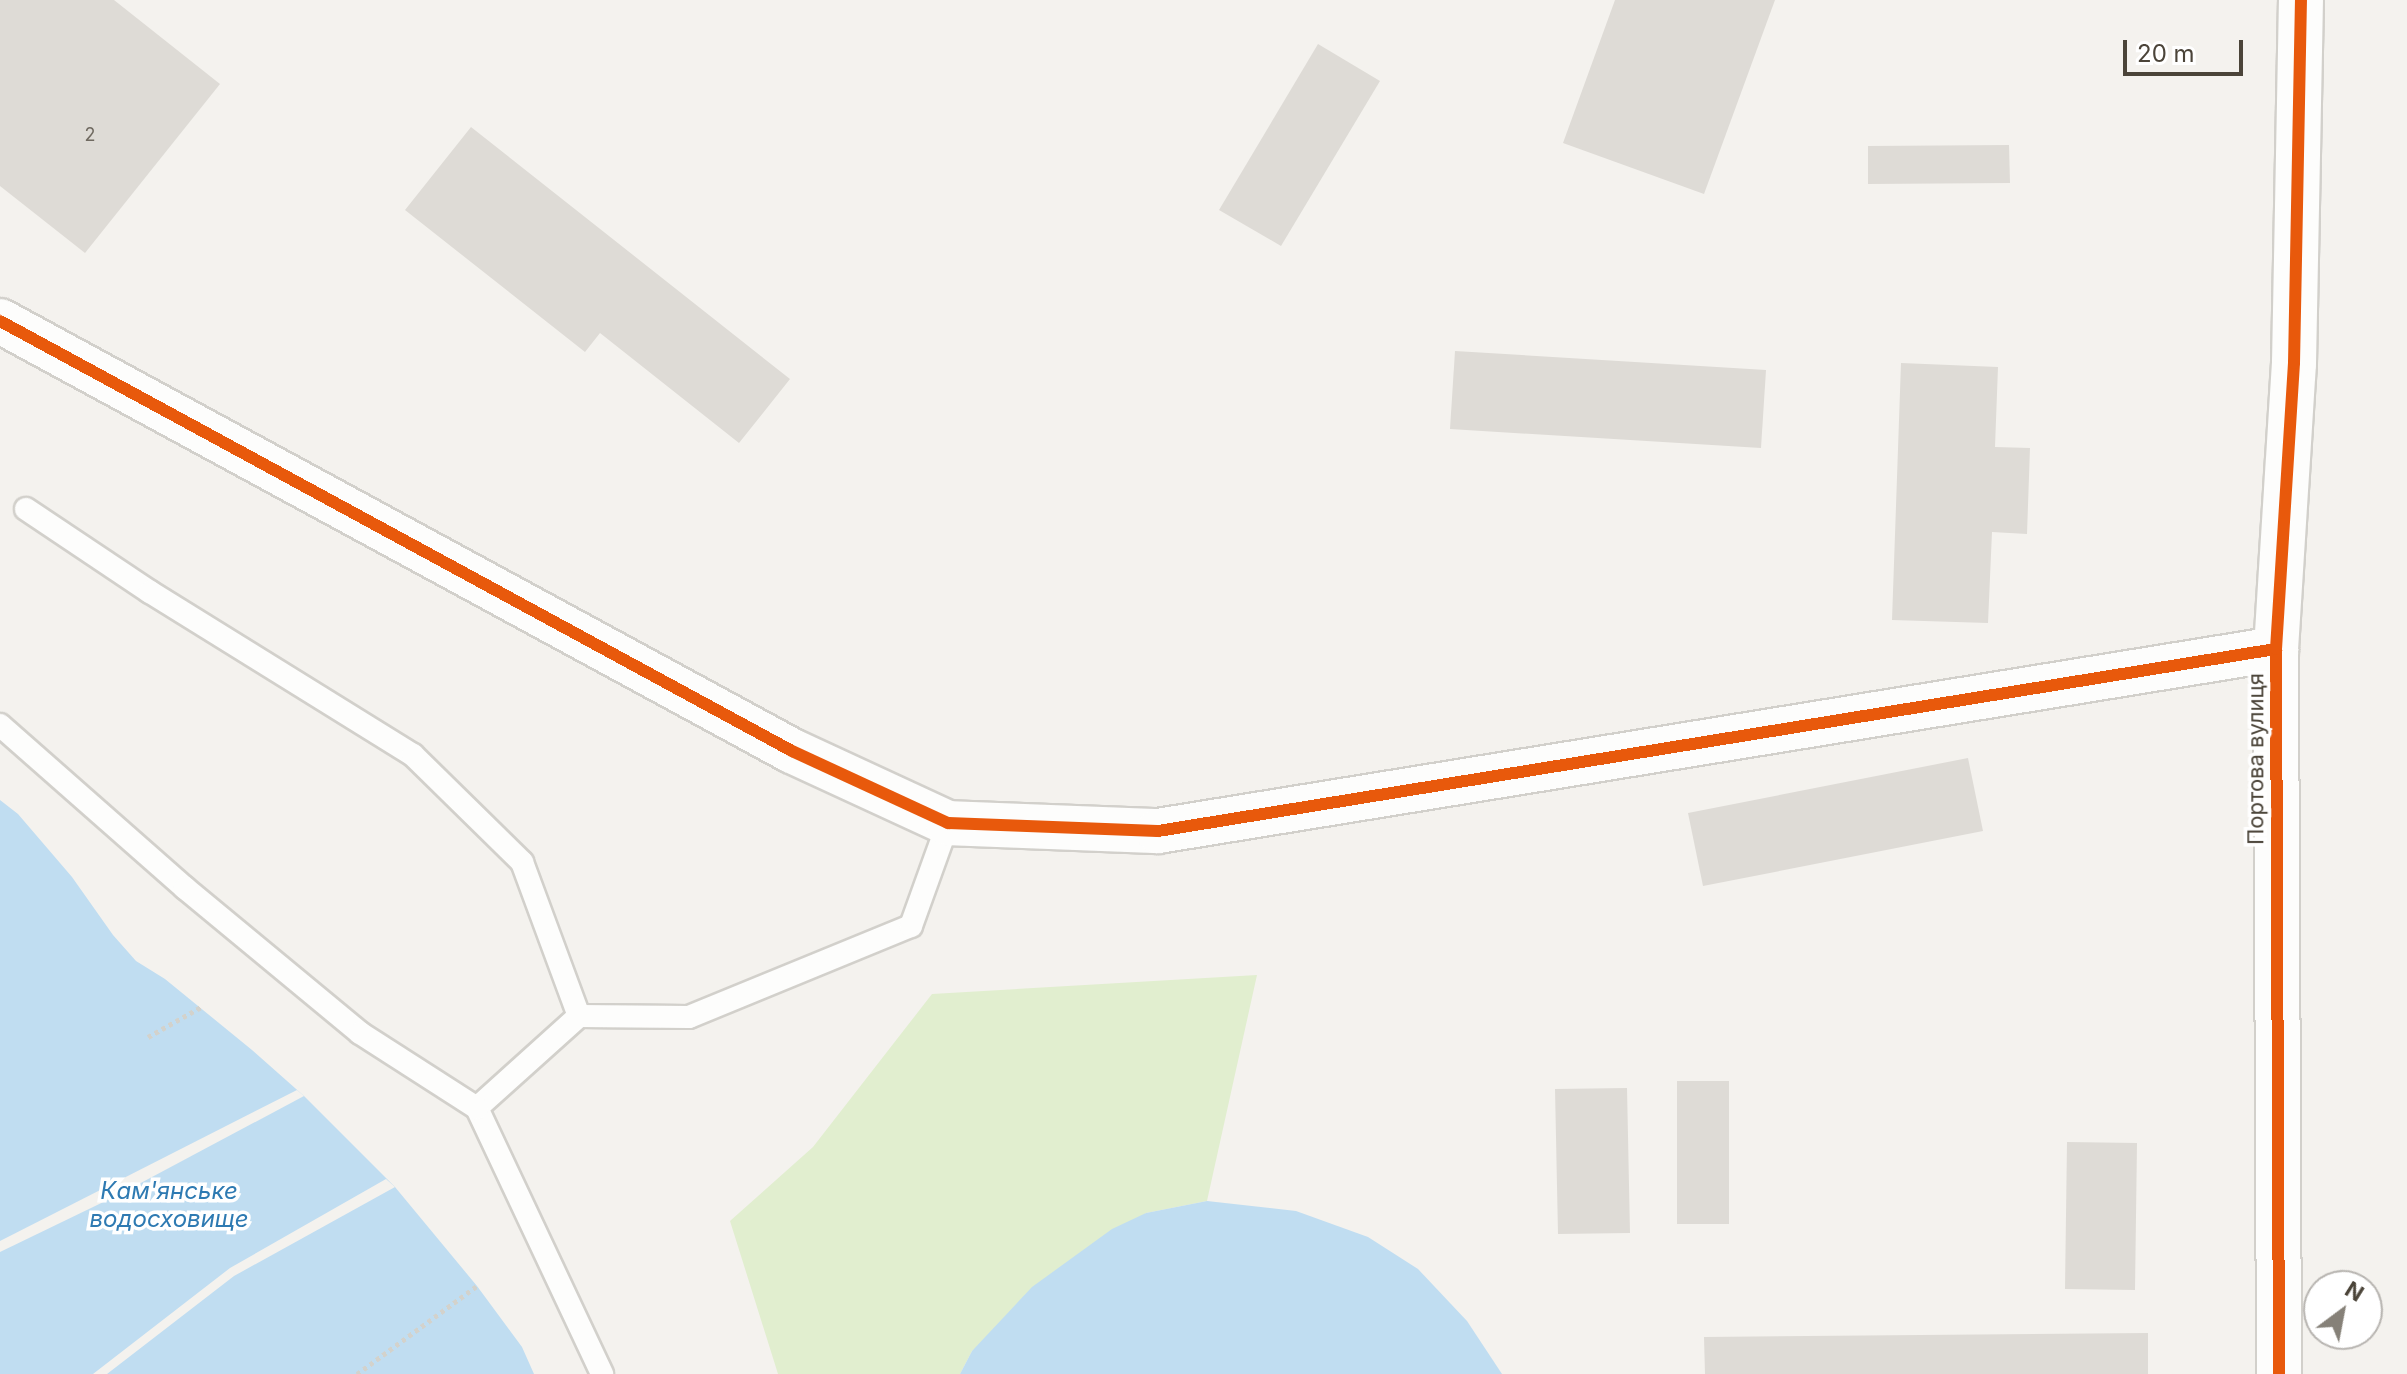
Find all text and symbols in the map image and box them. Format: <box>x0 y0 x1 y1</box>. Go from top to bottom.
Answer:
scale bar <box>2127 24 2247 74</box>
text: 20 m <box>2137 39 2195 68</box>
house number: 2 <box>85 124 95 146</box>
street label: Портова вулиця <box>2243 673 2269 845</box>
water label: Кам'янське водосховище <box>89 1177 249 1233</box>
north arrow <box>2303 1270 2383 1350</box>
text: N <box>2341 1276 2369 1307</box>

